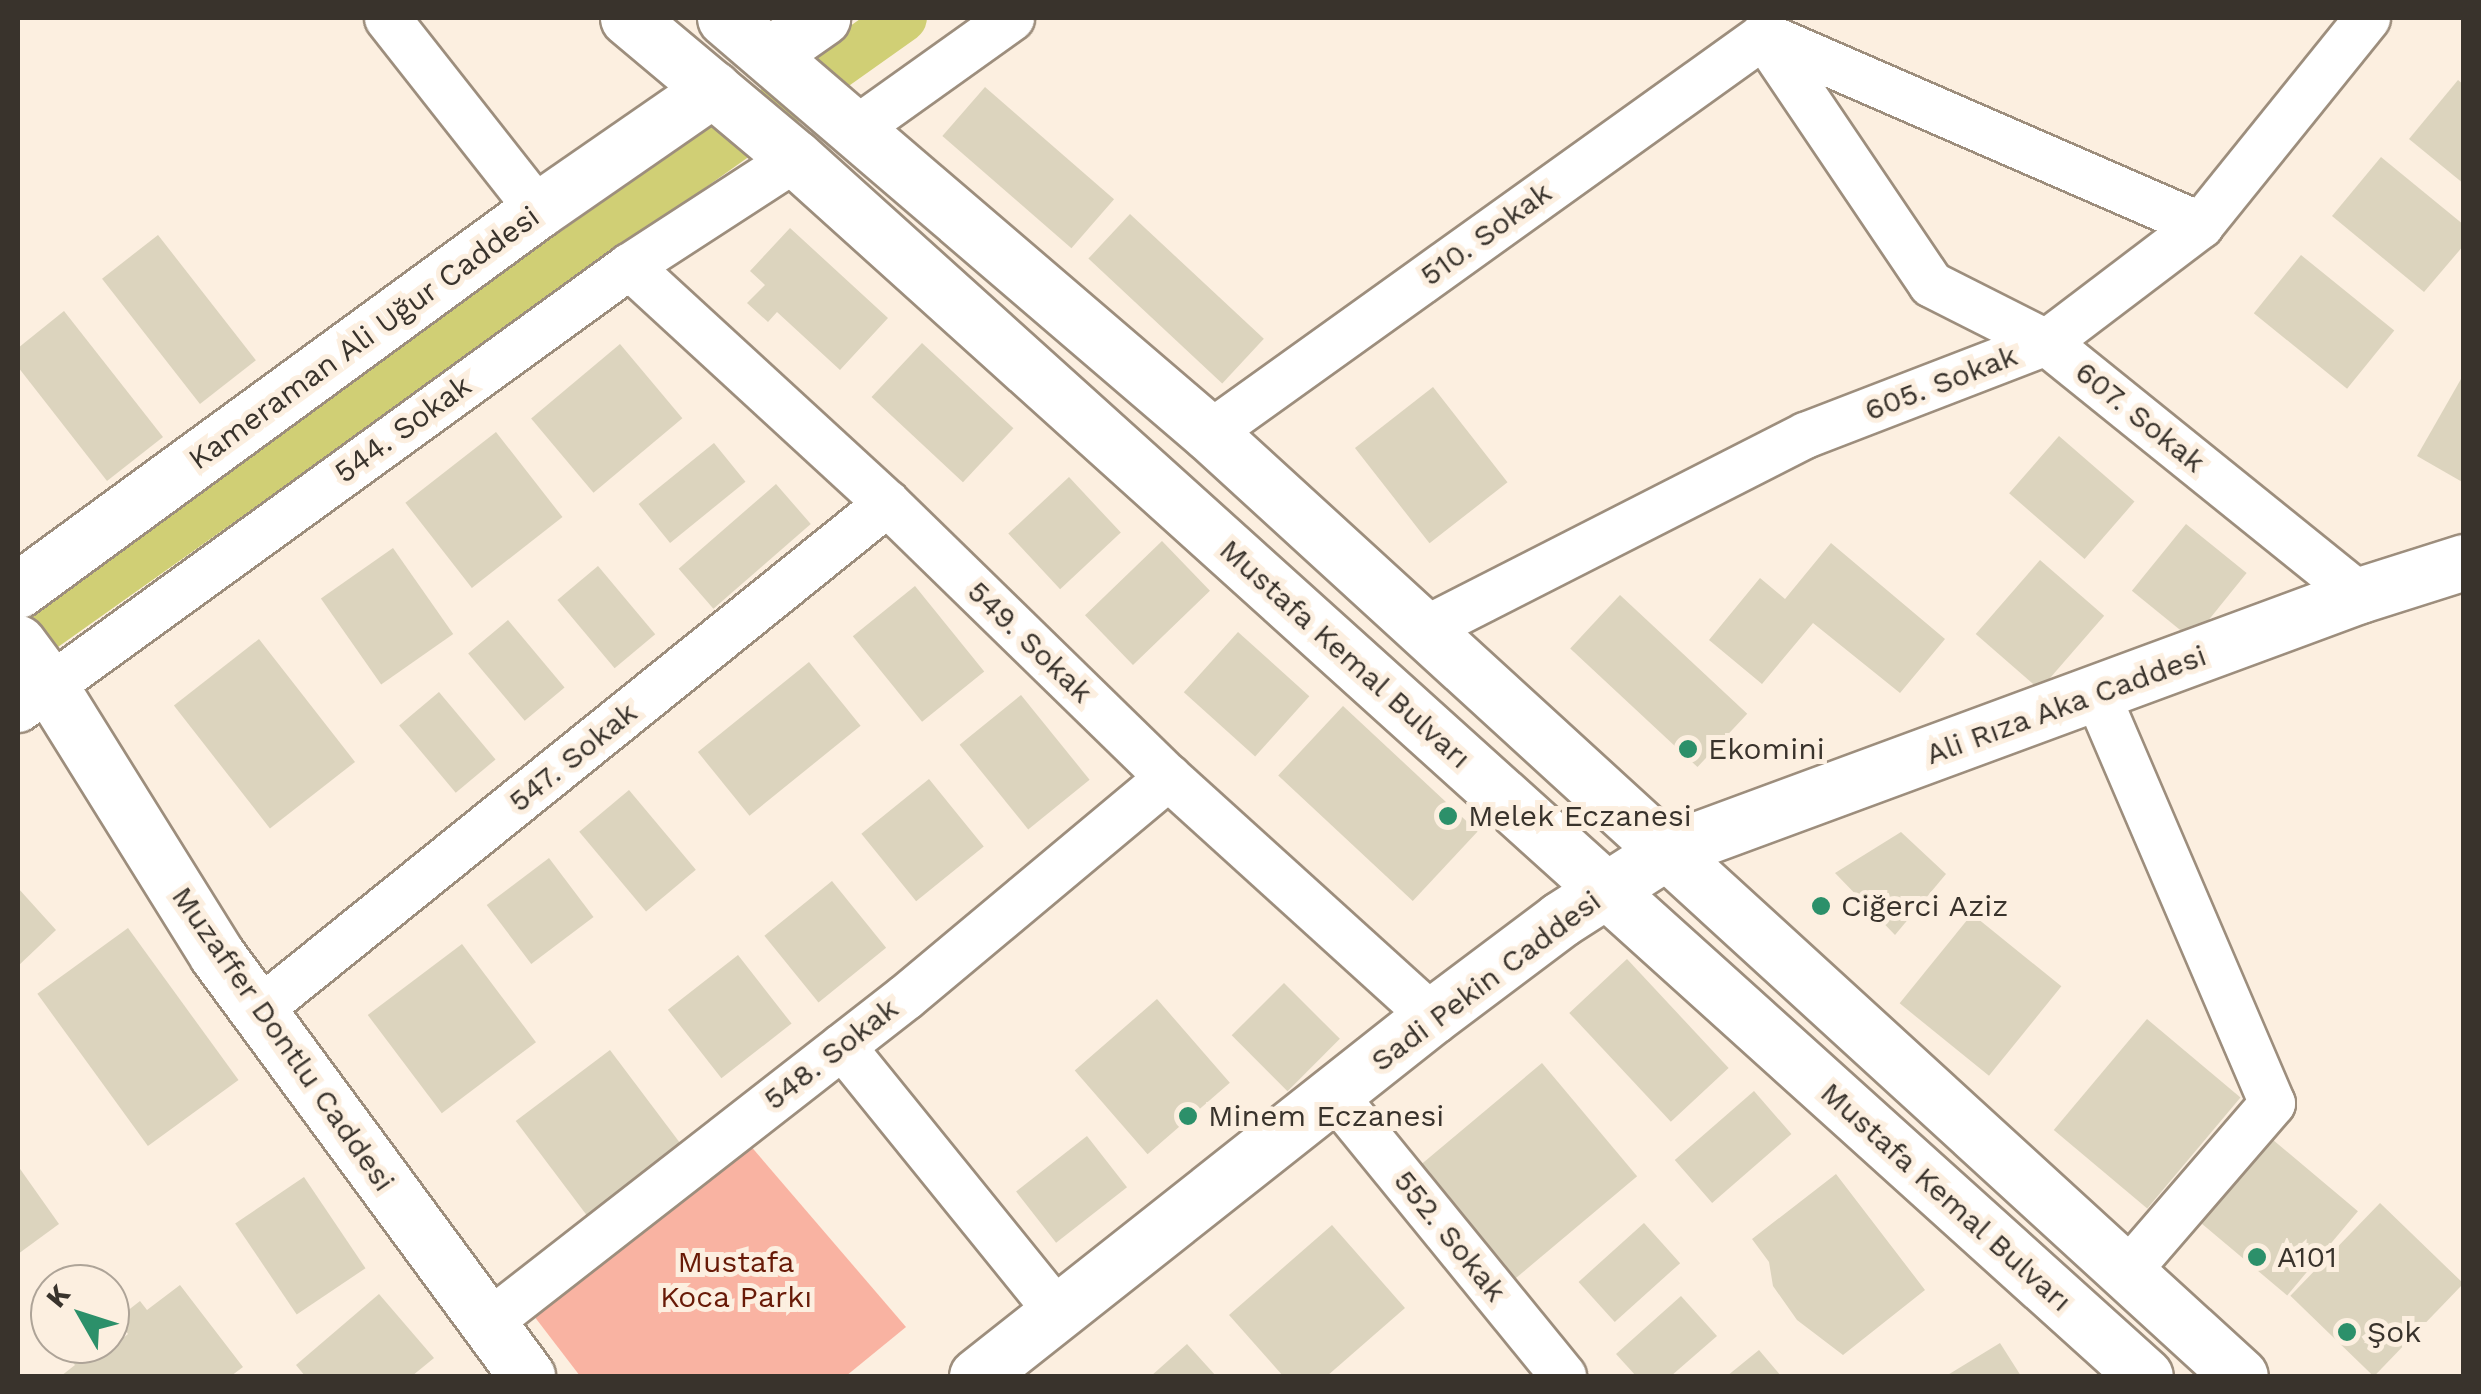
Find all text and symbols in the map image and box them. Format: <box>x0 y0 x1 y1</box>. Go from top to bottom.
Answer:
street label: 510. Sokak <box>1413 174 1559 294</box>
street label: Kameraman Ali Uğur Caddesi <box>181 198 547 478</box>
street label: 605. Sokak <box>1860 337 2022 429</box>
street label: 607. Sokak <box>2068 354 2212 480</box>
street label: 544. Sokak <box>328 367 478 491</box>
street label: Mustafa Kemal Bulvarı <box>1211 531 1479 777</box>
street label: 549. Sokak <box>960 573 1100 711</box>
street label: Ali Rıza Aka Caddesi <box>1920 637 2212 773</box>
street label: 547. Sokak <box>502 694 644 820</box>
place label: Ekomini <box>1708 731 1825 767</box>
marker: Ekomini <box>1677 738 1699 760</box>
place label: Melek Eczanesi <box>1468 798 1692 834</box>
marker: Melek Eczanesi <box>1437 805 1459 827</box>
street label: Muzaffer Dontlu Caddesi <box>164 879 402 1199</box>
street label: Sadi Pekin Caddesi <box>1364 883 1608 1079</box>
place label: Ciğerci Aziz <box>1841 888 2009 924</box>
marker: Ciğerci Aziz <box>1810 895 1832 917</box>
street label: 548. Sokak <box>757 990 905 1118</box>
street label: Mustafa Kemal Bulvarı <box>1812 1074 2080 1320</box>
place label: Minem Eczanesi <box>1208 1098 1444 1134</box>
marker: Minem Eczanesi <box>1177 1105 1199 1127</box>
street label: 552. Sokak <box>1386 1163 1514 1309</box>
place label: A101 <box>2277 1239 2337 1275</box>
park label: Mustafa Koca Parkı <box>660 1244 812 1314</box>
marker: A101 <box>2246 1246 2268 1268</box>
north arrow <box>30 1264 130 1364</box>
text: K <box>39 1278 77 1314</box>
place label: Şok <box>2367 1314 2421 1350</box>
marker: Şok <box>2336 1321 2358 1343</box>

